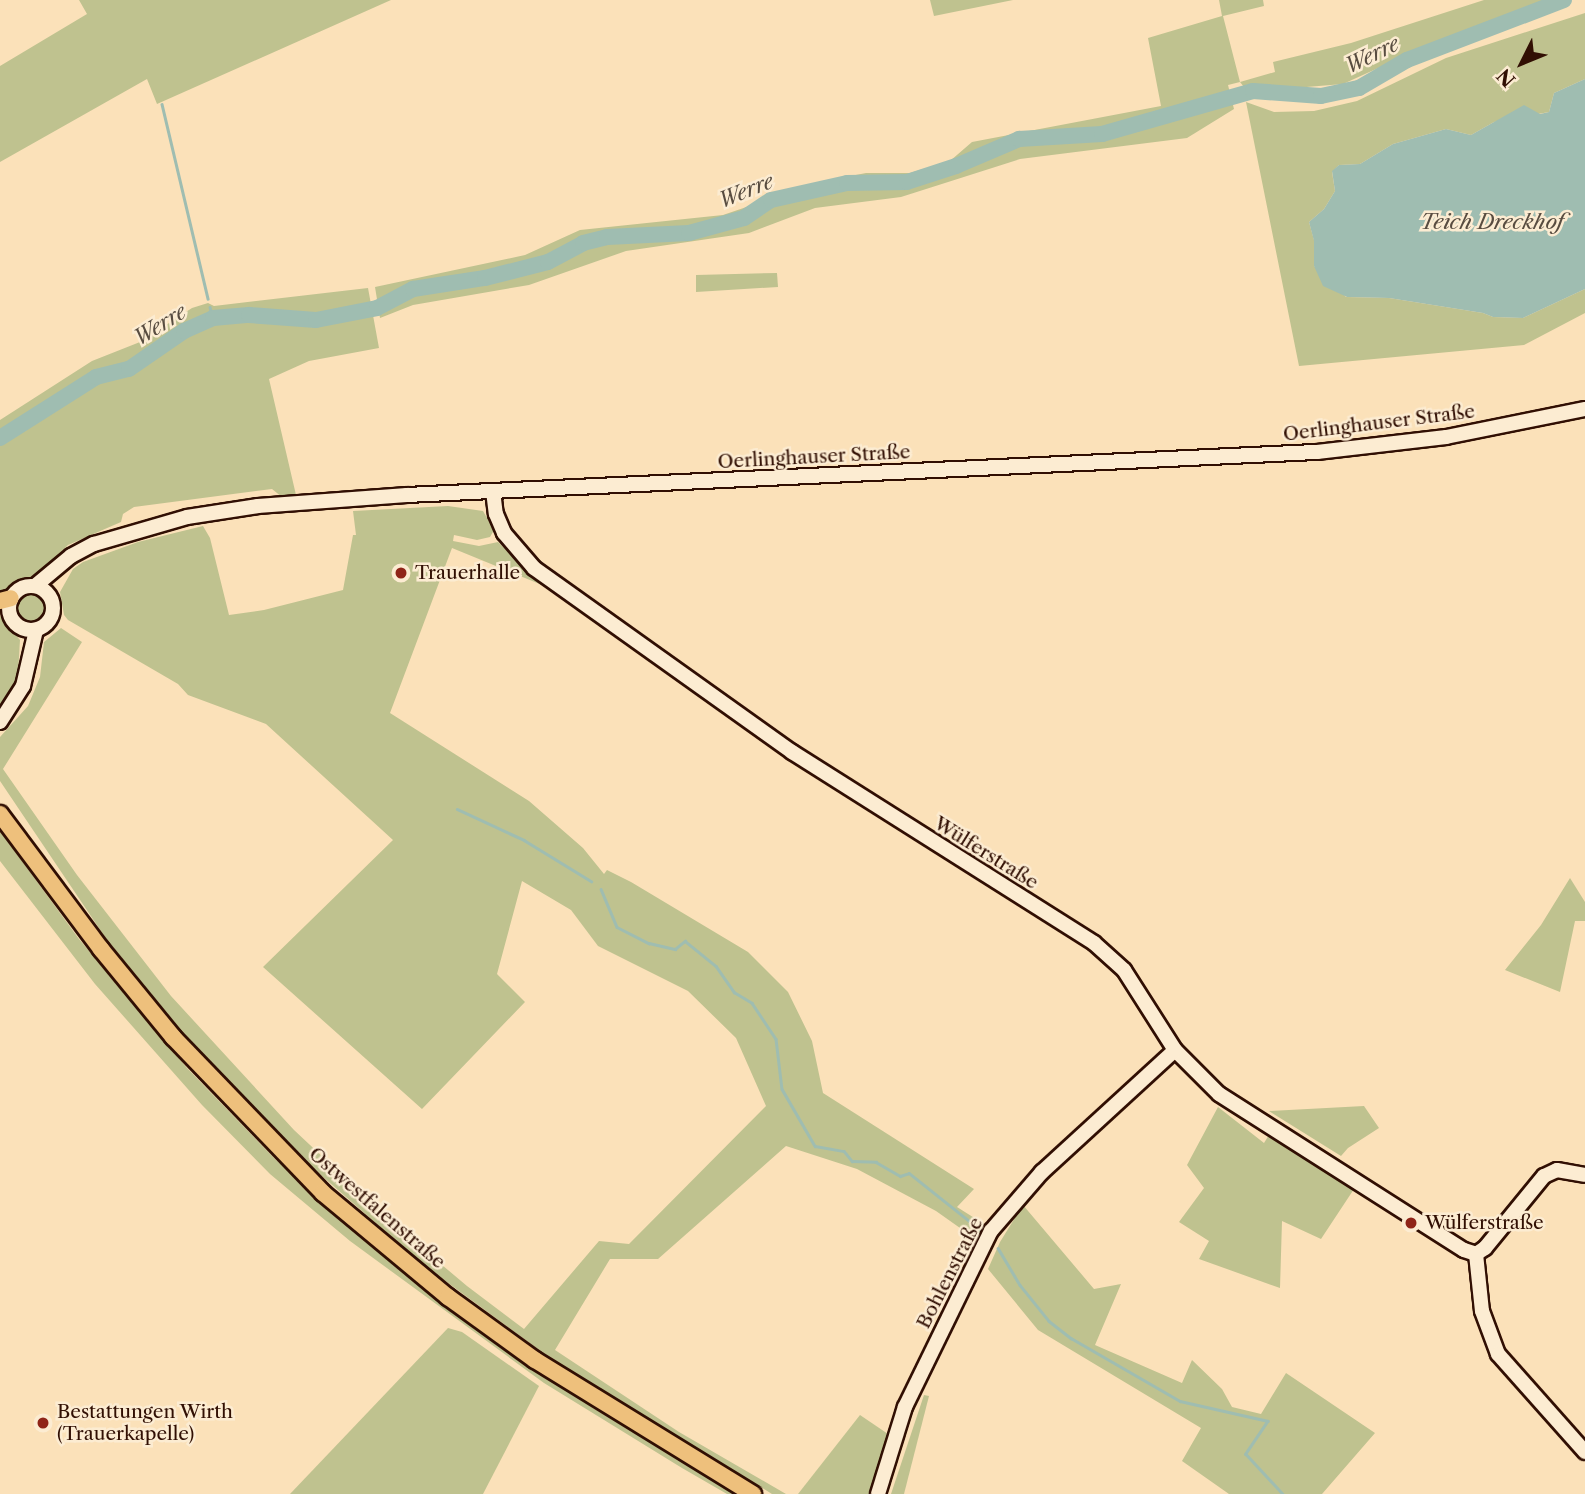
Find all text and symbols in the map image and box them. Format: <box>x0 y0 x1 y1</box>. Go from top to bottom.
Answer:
north arrow <box>1487 28 1557 98</box>
water label: Werre <box>1341 31 1403 79</box>
text: N <box>1492 64 1520 92</box>
water label: Werre <box>715 169 777 213</box>
water label: Teich Dreckhof <box>1421 209 1563 235</box>
water label: Werre <box>129 299 191 351</box>
street label: Oerlinghauser Straße <box>1282 400 1476 446</box>
street label: Oerlinghauser Straße <box>717 441 911 473</box>
place label: Trauerhalle <box>415 562 520 584</box>
marker: Trauerhalle <box>393 565 409 581</box>
street label: Wülferstraße <box>930 812 1042 894</box>
street label: Ostwestfalenstraße <box>304 1143 450 1273</box>
place label: Wülferstraße <box>1425 1212 1544 1234</box>
street label: Bohlenstraße <box>912 1214 988 1332</box>
marker: Wülferstraße <box>1403 1215 1419 1231</box>
place label: Bestattungen Wirth (Trauerkapelle) <box>57 1401 234 1445</box>
marker: Bestattungen Wirth (Trauerkapelle) <box>35 1415 51 1431</box>

